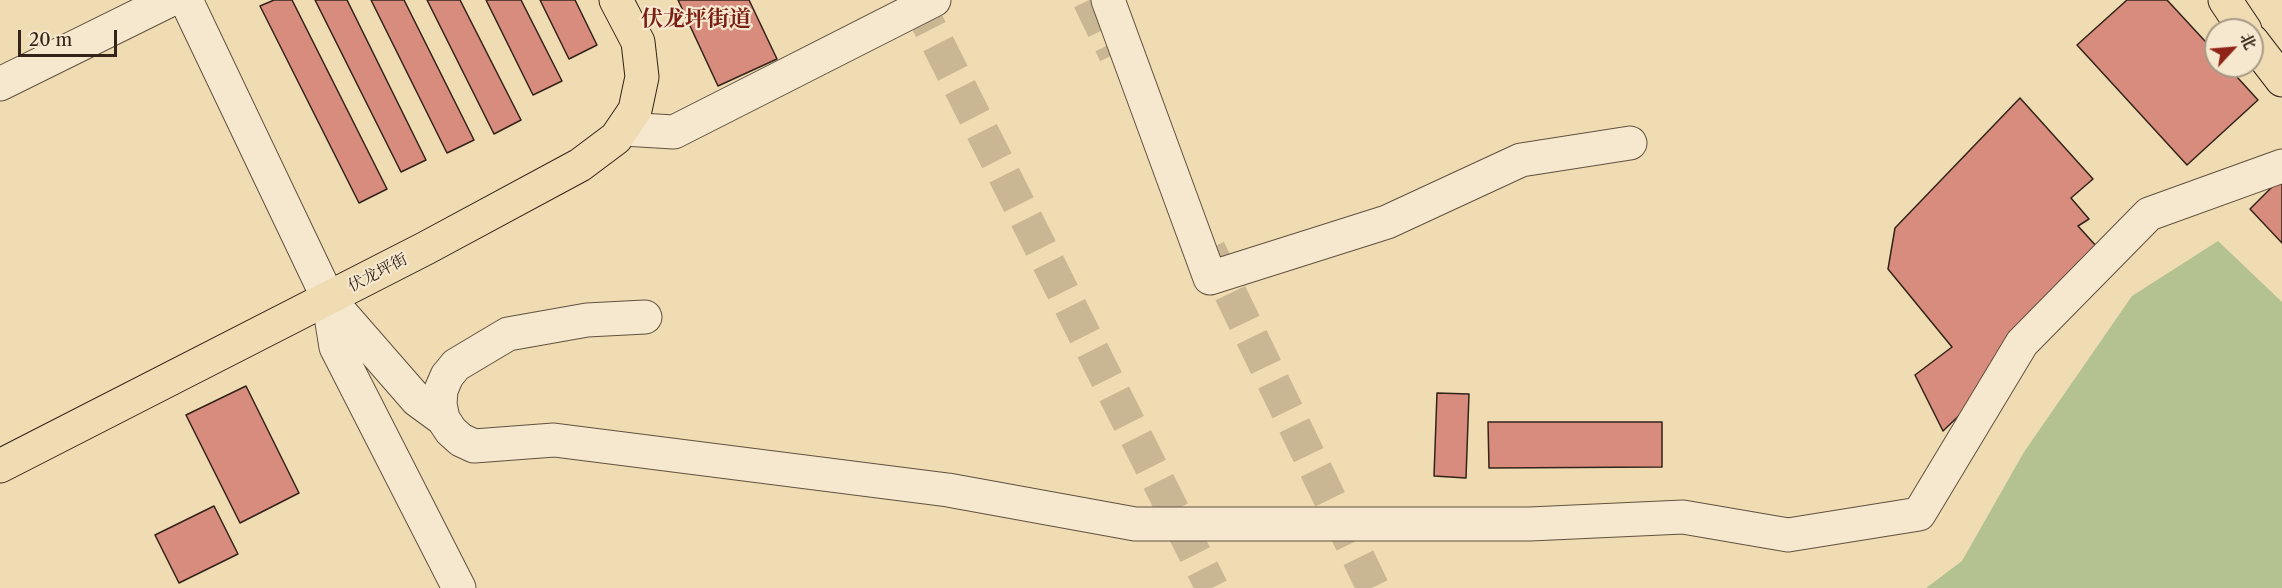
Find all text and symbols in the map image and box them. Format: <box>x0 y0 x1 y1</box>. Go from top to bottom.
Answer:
district label: 伏龙坪街道 <box>641 7 751 33</box>
scale bar <box>21 18 120 56</box>
north arrow <box>2204 18 2264 78</box>
text: 20 m <box>29 29 72 51</box>
text: 北 <box>2236 29 2261 53</box>
street label: 伏龙坪街 <box>345 250 411 296</box>

